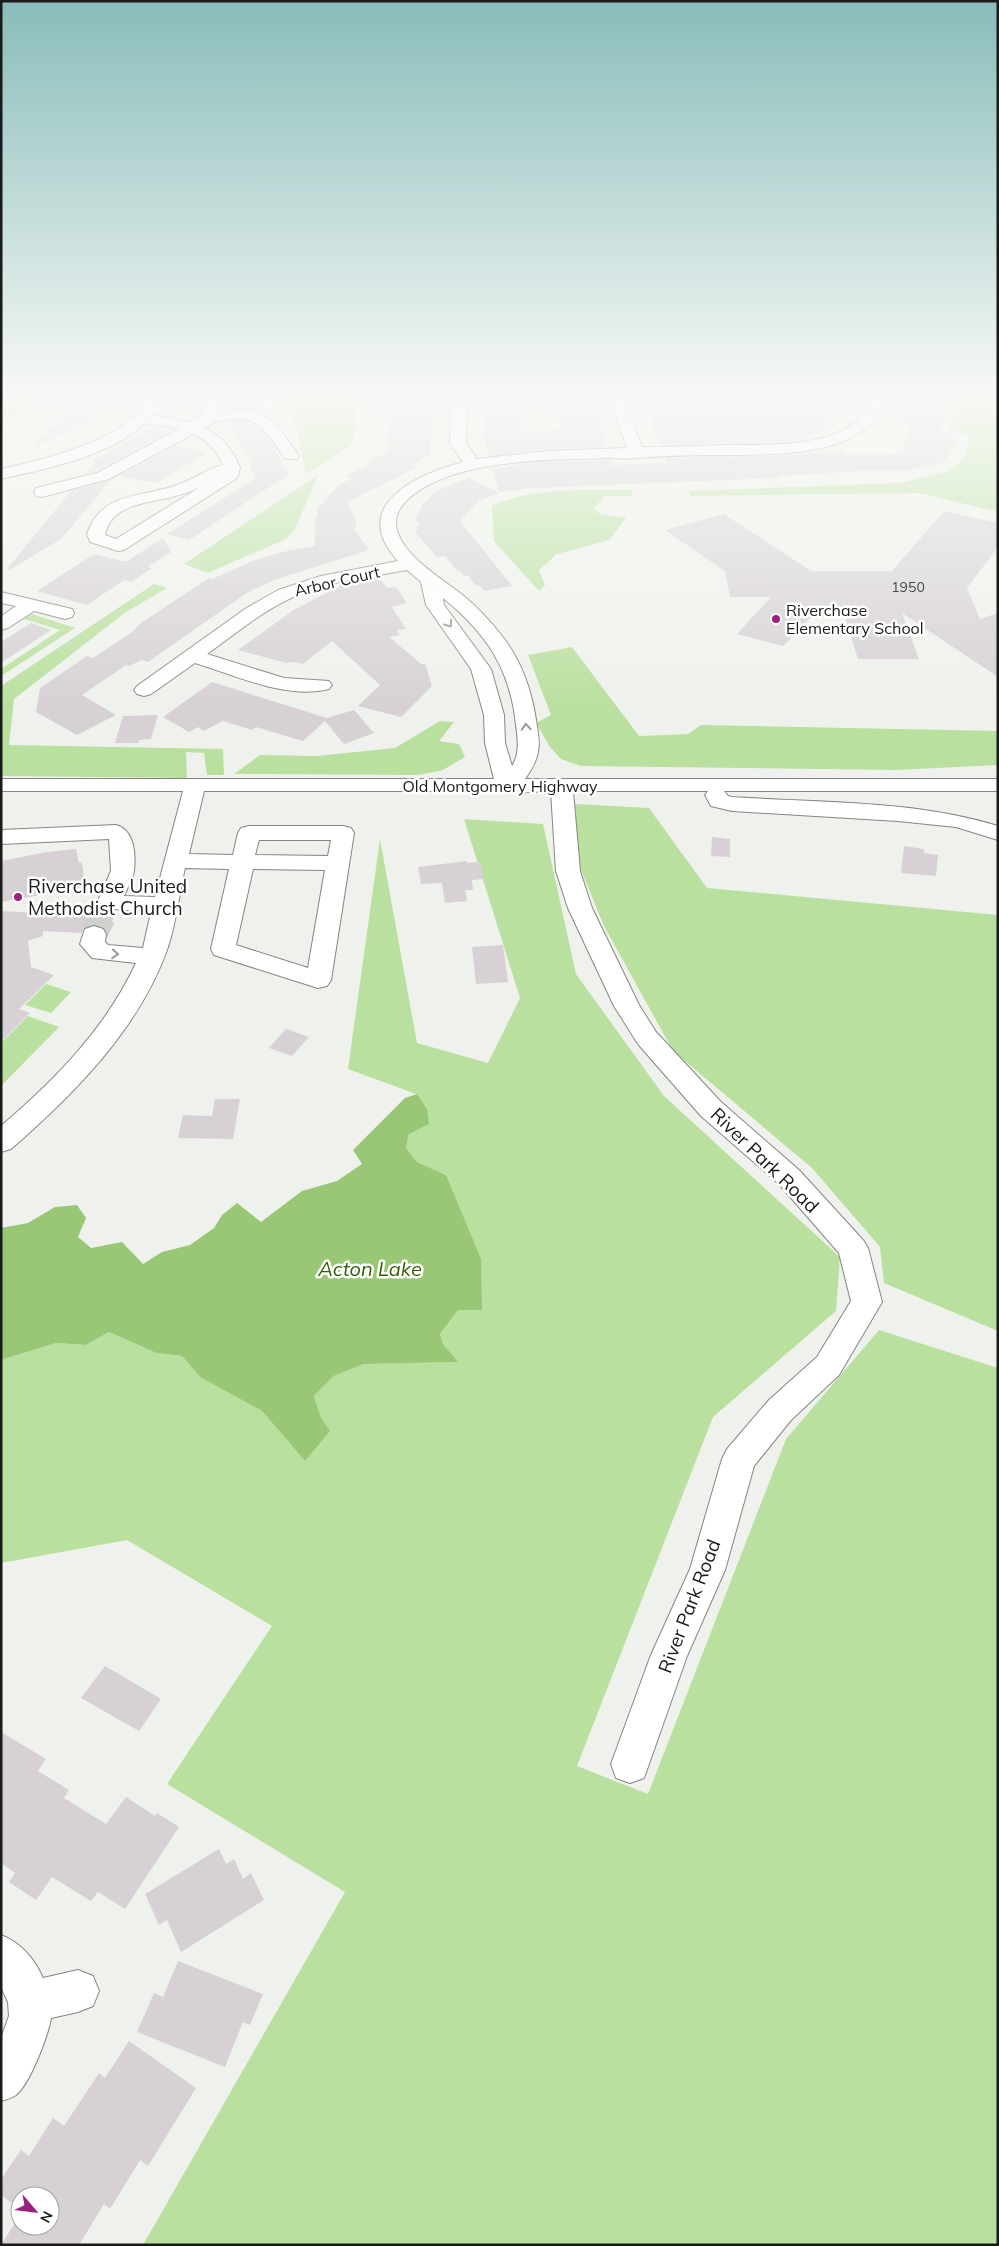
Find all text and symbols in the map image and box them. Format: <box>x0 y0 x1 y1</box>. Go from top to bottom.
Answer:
street label: Arbor Court <box>292 561 382 601</box>
house number: 1950 <box>891 578 925 596</box>
place label: Riverchase Elementary School <box>786 600 924 638</box>
marker: Riverchase Elementary School <box>770 613 782 625</box>
one-way arrow <box>443 618 452 628</box>
one-way arrow <box>521 722 532 730</box>
street label: Old Montgomery Highway <box>403 776 598 796</box>
place label: Riverchase United Methodist Church <box>28 874 187 920</box>
marker: Riverchase United Methodist Church <box>12 891 24 903</box>
one-way arrow <box>111 948 119 959</box>
street label: River Park Road <box>706 1102 824 1218</box>
water label: Acton Lake <box>317 1256 422 1281</box>
street label: River Park Road <box>652 1536 726 1676</box>
north arrow <box>10 2186 60 2236</box>
text: N <box>36 2208 57 2226</box>

